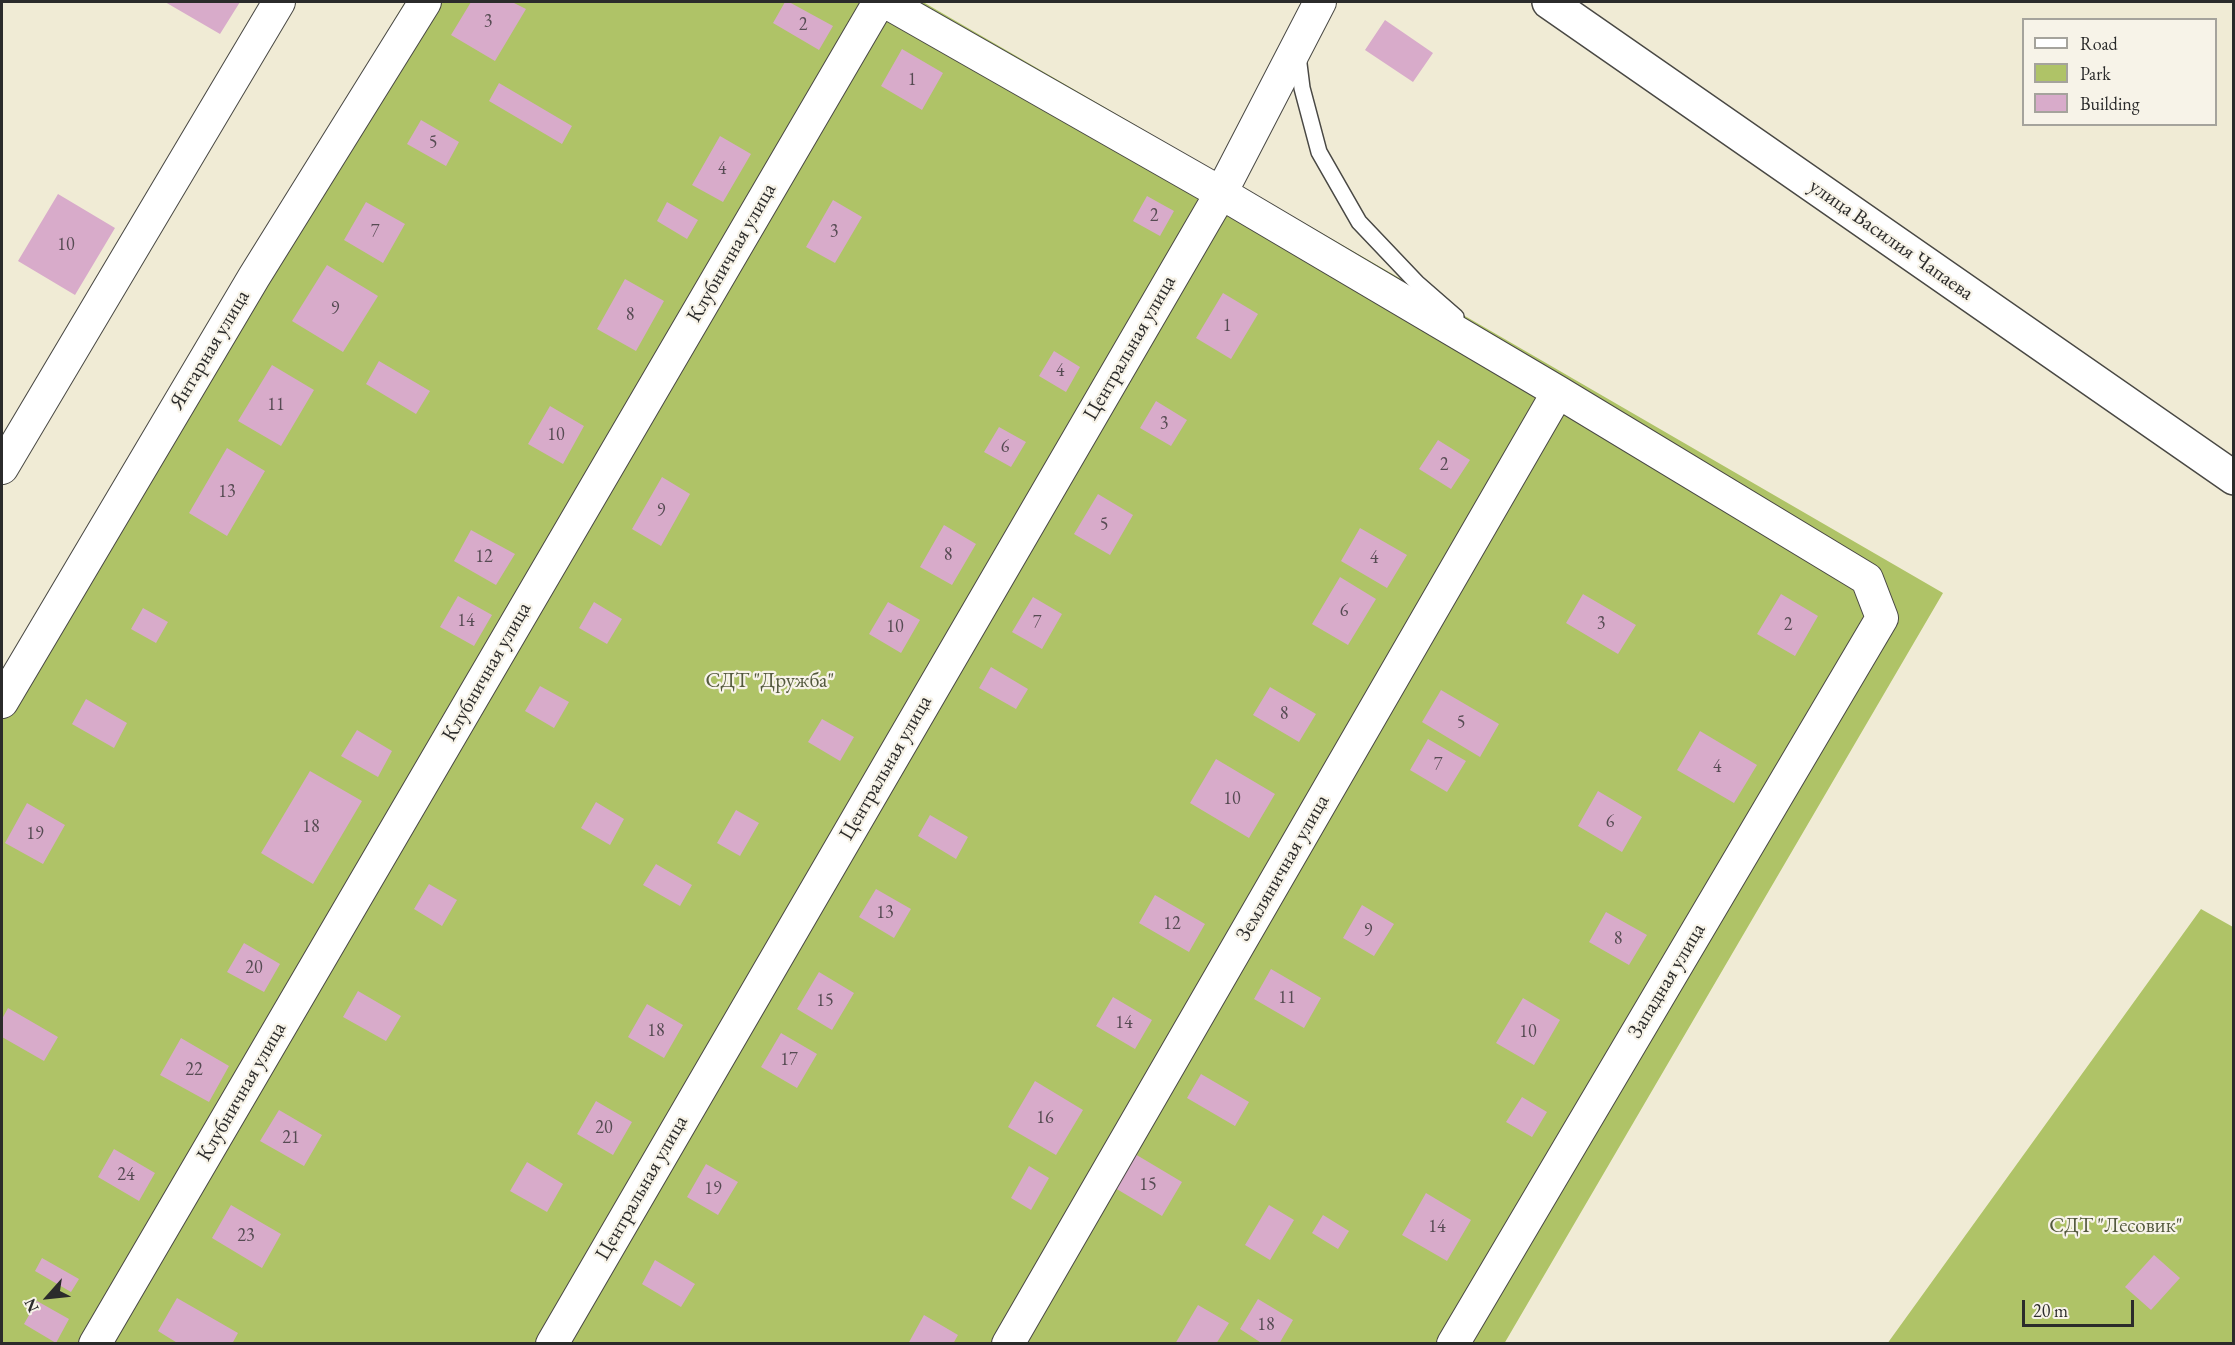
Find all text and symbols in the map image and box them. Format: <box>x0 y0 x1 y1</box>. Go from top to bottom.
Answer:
house number: 3 <box>484 11 492 33</box>
house number: 2 <box>799 14 807 36</box>
legend <box>2022 18 2217 126</box>
text: Road <box>2080 32 2118 55</box>
text: Park <box>2080 62 2111 85</box>
house number: 1 <box>908 69 916 91</box>
text: Building <box>2080 92 2140 115</box>
house number: 5 <box>429 132 437 154</box>
house number: 4 <box>718 158 726 180</box>
street label: улица Василия Чапаева <box>1804 174 1978 306</box>
street label: Клубничная улица <box>682 179 782 327</box>
house number: 2 <box>1150 205 1158 227</box>
house number: 7 <box>371 221 379 243</box>
house number: 3 <box>830 221 838 243</box>
house number: 10 <box>57 234 75 256</box>
street label: Центральная улица <box>1078 271 1182 425</box>
street label: Янтарная улица <box>164 286 256 414</box>
house number: 9 <box>331 298 339 320</box>
house number: 8 <box>626 304 634 326</box>
house number: 1 <box>1223 315 1231 337</box>
house number: 4 <box>1056 360 1064 382</box>
house number: 11 <box>267 394 285 416</box>
house number: 3 <box>1160 413 1168 435</box>
house number: 10 <box>547 424 565 446</box>
house number: 6 <box>1001 436 1009 458</box>
house number: 2 <box>1440 454 1448 476</box>
house number: 13 <box>218 481 236 503</box>
house number: 9 <box>657 500 665 522</box>
house number: 5 <box>1100 514 1108 536</box>
house number: 8 <box>944 544 952 566</box>
house number: 12 <box>475 546 493 568</box>
house number: 4 <box>1370 547 1378 569</box>
street label: Клубничная улица <box>437 598 537 746</box>
house number: 6 <box>1340 600 1348 622</box>
house number: 14 <box>457 610 475 632</box>
house number: 7 <box>1033 612 1041 634</box>
house number: 3 <box>1597 613 1605 635</box>
house number: 2 <box>1784 614 1792 636</box>
house number: 10 <box>886 616 904 638</box>
park label: СДТ "Дружба" <box>706 668 834 694</box>
street label: Центральная улица <box>834 691 938 845</box>
house number: 8 <box>1280 703 1288 725</box>
house number: 5 <box>1457 712 1465 734</box>
house number: 7 <box>1434 754 1442 776</box>
house number: 4 <box>1713 756 1721 778</box>
house number: 10 <box>1223 788 1241 810</box>
street label: Земляничная улица <box>1231 790 1335 946</box>
house number: 6 <box>1606 811 1614 833</box>
house number: 18 <box>302 816 320 838</box>
house number: 19 <box>26 823 44 845</box>
house number: 13 <box>876 902 894 924</box>
house number: 12 <box>1163 913 1181 935</box>
street label: Западная улица <box>1623 919 1711 1043</box>
house number: 9 <box>1364 920 1372 942</box>
house number: 8 <box>1614 928 1622 950</box>
house number: 20 <box>245 957 263 979</box>
house number: 11 <box>1278 987 1296 1009</box>
house number: 15 <box>816 990 834 1012</box>
house number: 14 <box>1115 1012 1133 1034</box>
street label: Клубничная улица <box>192 1018 292 1166</box>
house number: 18 <box>647 1020 665 1042</box>
house number: 10 <box>1519 1021 1537 1043</box>
house number: 17 <box>780 1049 798 1071</box>
house number: 22 <box>185 1059 203 1081</box>
house number: 16 <box>1036 1107 1054 1129</box>
street label: Центральная улица <box>590 1111 694 1265</box>
house number: 20 <box>595 1117 613 1139</box>
house number: 21 <box>282 1127 300 1149</box>
house number: 24 <box>117 1164 135 1186</box>
house number: 15 <box>1139 1174 1157 1196</box>
house number: 19 <box>704 1178 722 1200</box>
park label: СДТ "Лесовик" <box>2049 1213 2183 1239</box>
house number: 14 <box>1428 1216 1446 1238</box>
house number: 23 <box>237 1225 255 1247</box>
north arrow <box>18 1267 78 1327</box>
scale bar <box>2025 1288 2138 1326</box>
text: N <box>19 1295 44 1316</box>
text: 20 m <box>2033 1299 2068 1322</box>
house number: 18 <box>1257 1314 1275 1336</box>

